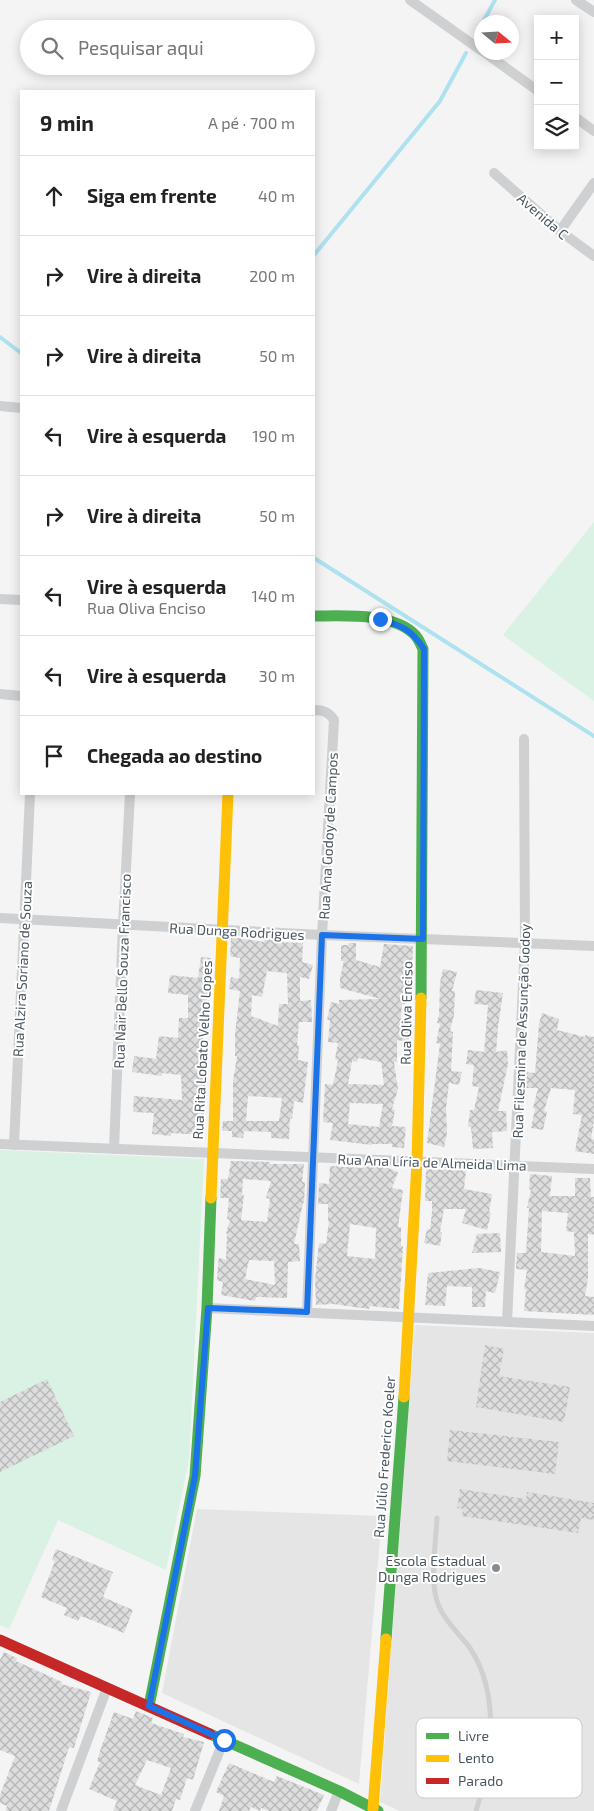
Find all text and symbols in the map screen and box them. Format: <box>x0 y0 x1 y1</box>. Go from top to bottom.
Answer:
north arrow <box>474 15 519 60</box>
map controls <box>534 15 579 150</box>
button: + <box>534 15 579 60</box>
search box <box>20 20 315 75</box>
icon: search <box>38 34 66 62</box>
text: Pesquisar aqui <box>78 36 204 59</box>
button: − <box>534 60 579 105</box>
button: layers <box>534 105 579 150</box>
text: 9 min <box>40 110 94 135</box>
text: A pé · 700 m <box>208 113 295 132</box>
icon: ahead <box>40 182 68 210</box>
text: Siga em frente <box>87 184 217 207</box>
text: 40 m <box>258 186 295 205</box>
street label: Avenida C <box>514 189 572 243</box>
icon: right <box>40 262 68 290</box>
text: Vire à direita <box>87 264 201 287</box>
text: 200 m <box>249 266 295 285</box>
icon: right <box>40 342 68 370</box>
text: Vire à direita <box>87 344 201 367</box>
text: 50 m <box>259 346 295 365</box>
icon: left <box>40 422 68 450</box>
text: Vire à esquerda <box>87 424 226 447</box>
text: 190 m <box>252 426 295 445</box>
icon: right <box>40 502 68 530</box>
text: Vire à direita <box>87 504 201 527</box>
text: 50 m <box>259 506 295 525</box>
text: Vire à esquerda <box>87 575 226 598</box>
icon: left <box>40 582 68 610</box>
text: 140 m <box>252 586 295 605</box>
text: Rua Oliva Enciso <box>87 598 206 617</box>
route end <box>369 608 392 631</box>
icon: left <box>40 662 68 690</box>
text: Vire à esquerda <box>87 664 226 687</box>
text: 30 m <box>259 666 295 685</box>
icon: arrive <box>40 742 68 770</box>
text: Chegada ao destino <box>87 744 262 767</box>
street label: Rua Ana Godoy de Campos <box>315 752 341 920</box>
street label: Rua Nair Bello Souza Francisco <box>110 873 134 1069</box>
street label: Rua Alzira Soriano de Souza <box>9 881 35 1057</box>
street label: Rua Dunga Rodrigues <box>169 919 305 943</box>
street label: Rua Filesmina de Assunção Godoy <box>509 923 534 1139</box>
street label: Rua Rita Lobato Velho Lopes <box>189 960 215 1140</box>
street label: Rua Oliva Enciso <box>397 961 415 1065</box>
street label: Rua Ana Líria de Almeida Lima <box>337 1150 527 1174</box>
street label: Rua Júlio Frederico Koeler <box>370 1375 398 1538</box>
place label: Escola Estadual Dunga Rodrigues <box>378 1552 487 1585</box>
marker: Escola Estadual Dunga Rodrigues <box>490 1562 502 1574</box>
legend <box>416 1718 582 1798</box>
text: Livre <box>458 1727 489 1744</box>
route start <box>213 1729 236 1752</box>
text: Lento <box>458 1749 494 1766</box>
text: Parado <box>458 1772 503 1789</box>

